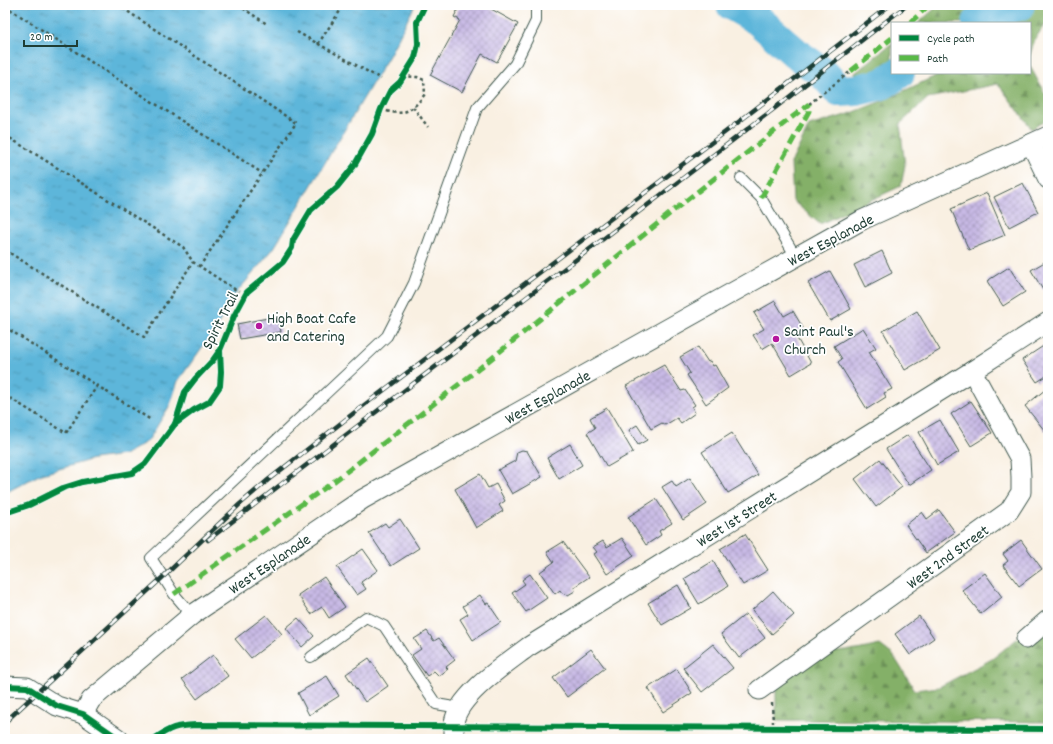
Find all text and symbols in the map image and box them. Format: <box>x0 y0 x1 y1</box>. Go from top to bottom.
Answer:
scale bar <box>24 22 77 48</box>
legend <box>891 22 1031 74</box>
text: 20 m <box>30 29 53 46</box>
text: Cycle path <box>927 31 975 48</box>
text: Path <box>927 51 948 68</box>
street label: West Esplanade <box>784 209 878 274</box>
street label: Spirit Trail <box>197 288 246 354</box>
place label: High Boat Cafe and Catering <box>267 308 356 349</box>
marker: High Boat Cafe and Catering <box>254 321 264 331</box>
place label: Saint Paul's Church <box>784 321 854 362</box>
marker: Saint Paul's Church <box>771 334 781 344</box>
street label: West Esplanade <box>501 365 595 431</box>
street label: West 1st Street <box>693 486 782 554</box>
street label: West 2nd Street <box>902 520 995 596</box>
street label: West Esplanade <box>225 529 316 601</box>

